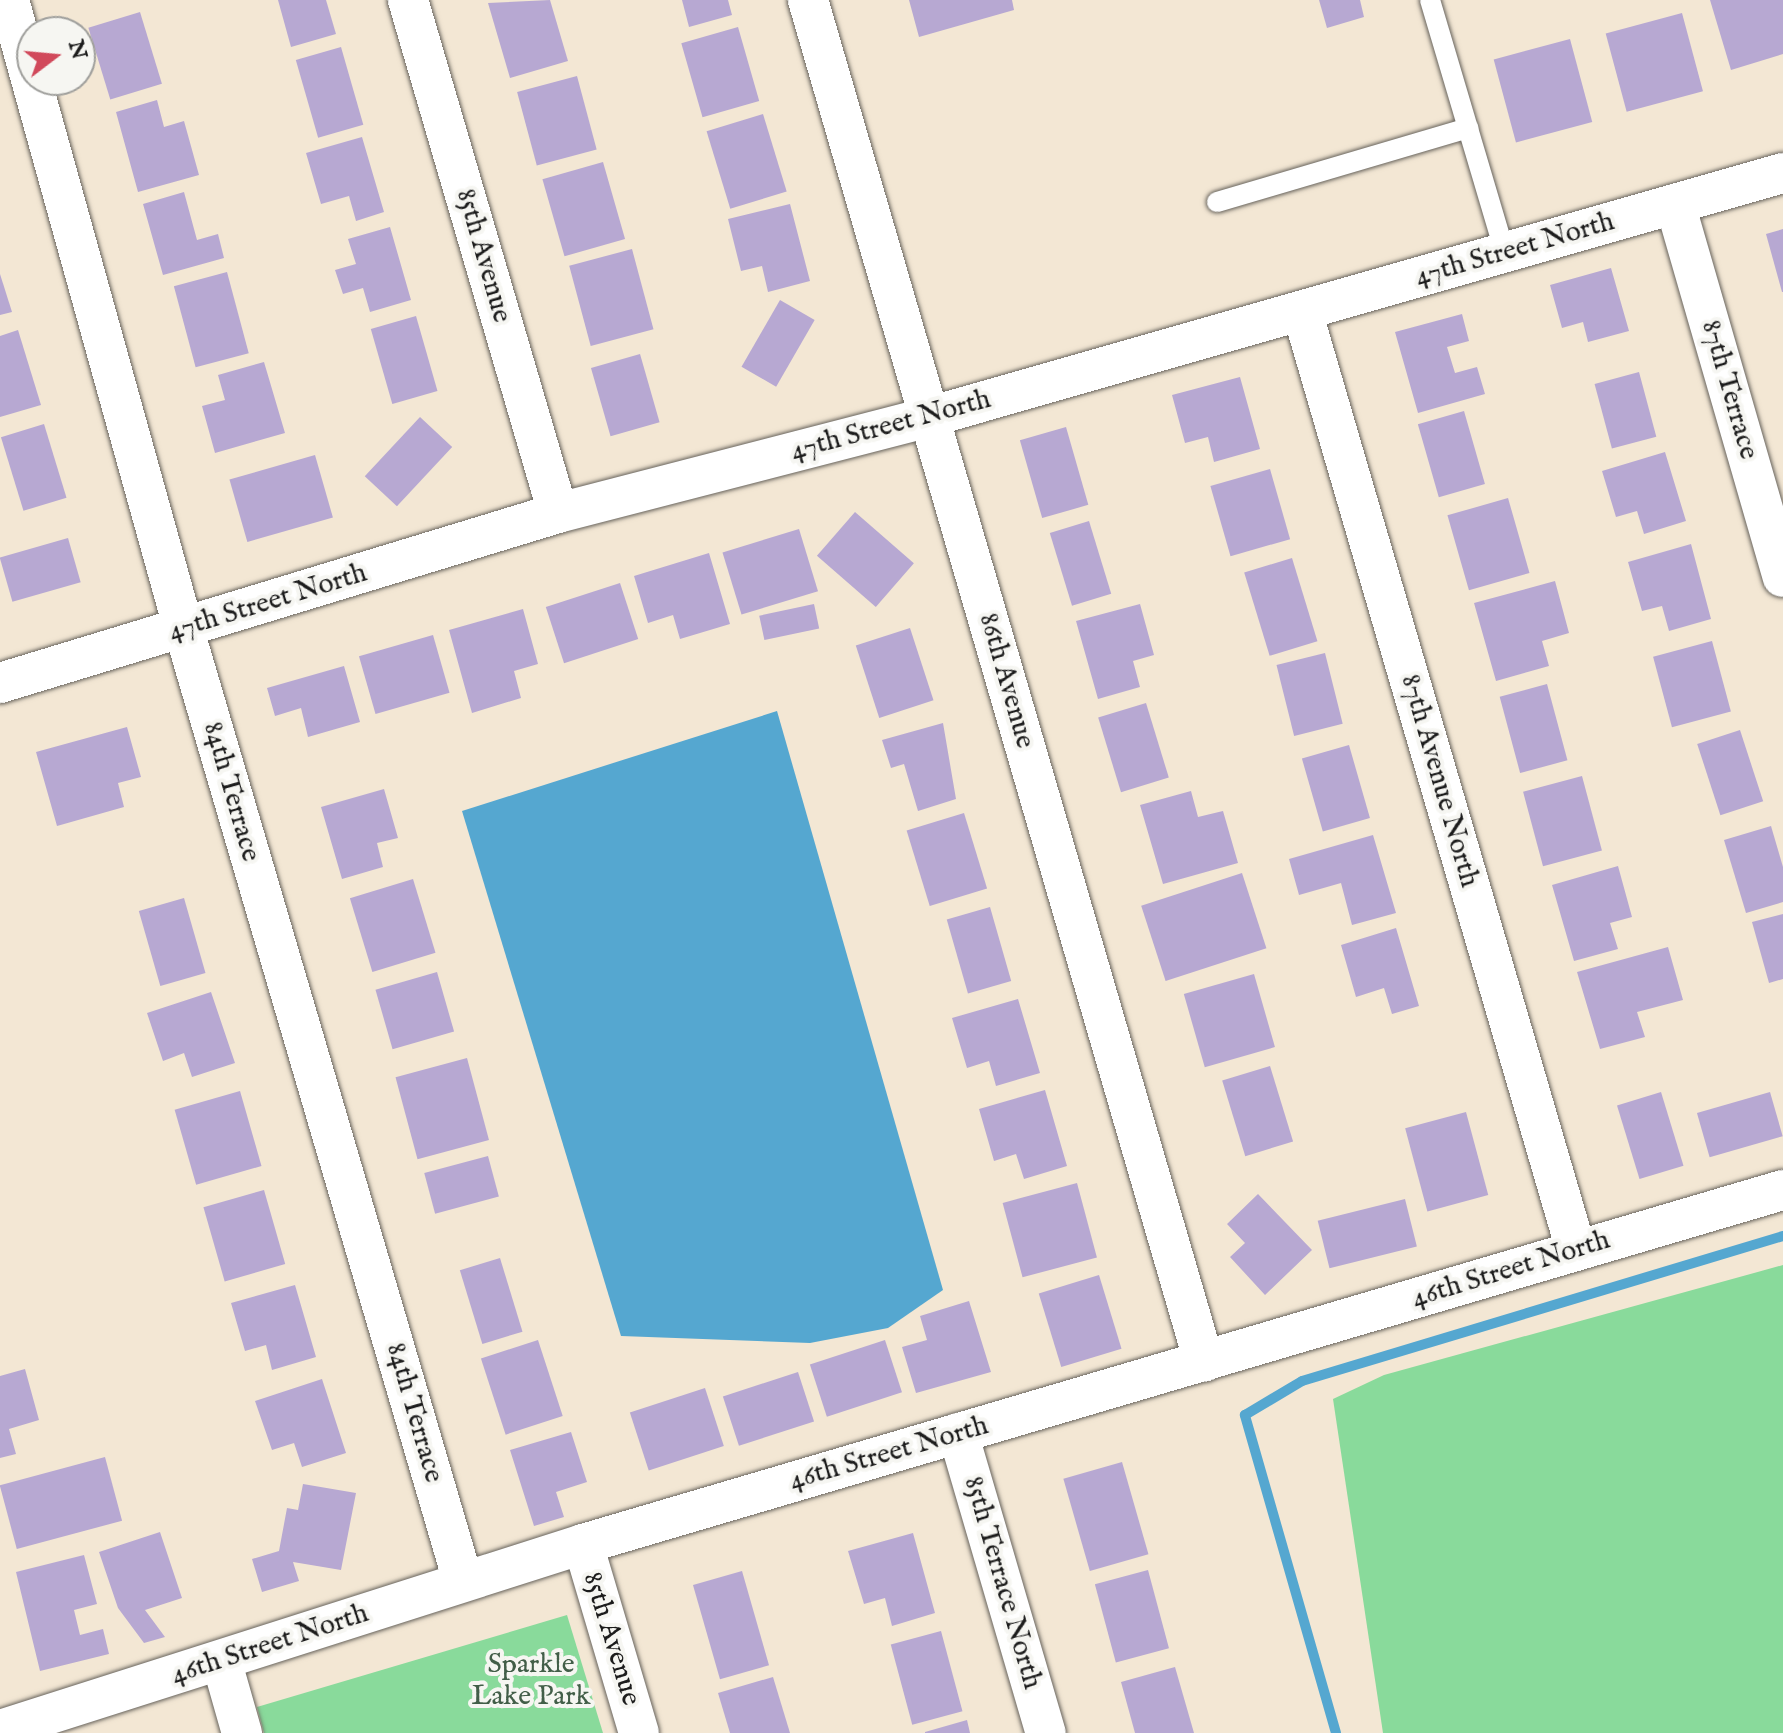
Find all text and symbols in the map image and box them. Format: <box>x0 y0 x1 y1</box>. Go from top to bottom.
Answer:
north arrow <box>16 16 96 96</box>
text: N <box>61 37 93 63</box>
street label: 85th Avenue <box>448 185 518 327</box>
street label: 47th Street North <box>1412 206 1618 294</box>
street label: 87th Terrace <box>1693 317 1765 463</box>
street label: 47th Street North <box>787 383 995 469</box>
street label: 47th Street North <box>165 557 371 649</box>
street label: 86th Avenue <box>971 610 1041 752</box>
street label: 87th Avenue North <box>1393 671 1485 891</box>
street label: 84th Terrace <box>195 718 267 866</box>
street label: 46th Street North <box>1408 1224 1614 1316</box>
street label: 84th Terrace <box>378 1339 450 1487</box>
street label: 46th Street North <box>786 1410 992 1498</box>
street label: 85th Terrace North <box>956 1473 1048 1693</box>
street label: 85th Avenue <box>575 1568 647 1710</box>
street label: 46th Street North <box>167 1597 373 1693</box>
park label: Sparkle Lake Park <box>471 1648 591 1714</box>

